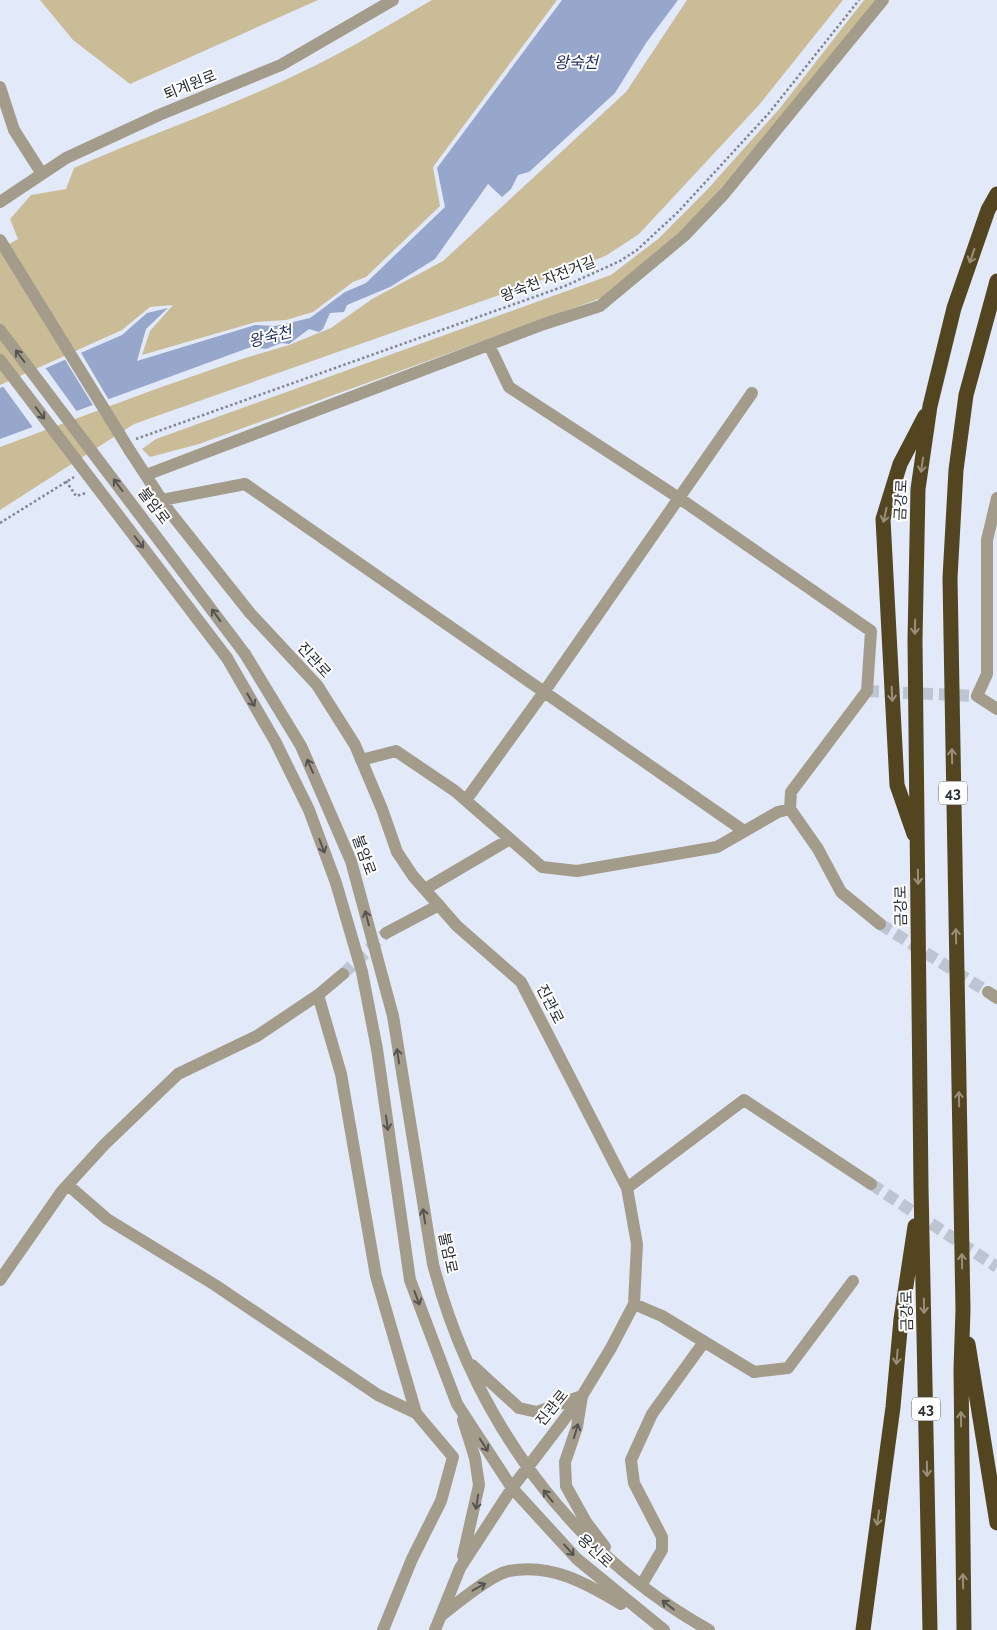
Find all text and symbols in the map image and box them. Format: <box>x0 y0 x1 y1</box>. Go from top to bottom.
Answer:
water label: 왕숙천 <box>554 53 600 72</box>
street label: 퇴계원로 <box>161 66 219 104</box>
one-way arrow <box>967 248 976 263</box>
street label: 왕숙천 자전거길 <box>498 253 598 305</box>
water label: 왕숙천 <box>246 321 296 351</box>
one-way arrow <box>14 350 25 363</box>
one-way arrow <box>35 406 45 420</box>
one-way arrow <box>916 456 926 472</box>
one-way arrow <box>113 478 123 492</box>
street label: 금강로 <box>891 479 911 521</box>
street label: 불암로 <box>134 484 174 528</box>
one-way arrow <box>879 507 889 523</box>
one-way arrow <box>133 535 144 548</box>
one-way arrow <box>211 608 221 622</box>
one-way arrow <box>910 618 920 635</box>
street label: 진관로 <box>293 639 335 681</box>
one-way arrow <box>888 686 897 702</box>
one-way arrow <box>247 693 257 707</box>
one-way arrow <box>948 749 957 765</box>
one-way arrow <box>304 759 314 774</box>
road number: 43 <box>939 781 967 804</box>
street label: 불암로 <box>348 832 380 878</box>
one-way arrow <box>318 838 328 853</box>
one-way arrow <box>914 869 923 885</box>
street label: 금강로 <box>892 885 910 927</box>
one-way arrow <box>362 910 371 926</box>
one-way arrow <box>951 929 961 945</box>
street label: 진관로 <box>533 981 567 1027</box>
one-way arrow <box>393 1048 403 1064</box>
one-way arrow <box>954 1091 964 1108</box>
one-way arrow <box>383 1115 393 1131</box>
one-way arrow <box>418 1208 428 1224</box>
street label: 불암로 <box>435 1231 461 1275</box>
one-way arrow <box>957 1254 967 1270</box>
one-way arrow <box>413 1290 422 1305</box>
street label: 금강로 <box>898 1290 916 1332</box>
one-way arrow <box>919 1298 929 1314</box>
one-way arrow <box>893 1349 902 1365</box>
street label: 진관로 <box>532 1386 572 1430</box>
road number: 43 <box>912 1398 940 1420</box>
one-way arrow <box>956 1411 966 1428</box>
one-way arrow <box>571 1423 581 1439</box>
one-way arrow <box>479 1438 490 1452</box>
one-way arrow <box>922 1460 932 1476</box>
one-way arrow <box>542 1490 553 1503</box>
one-way arrow <box>471 1493 481 1509</box>
one-way arrow <box>873 1510 883 1526</box>
street label: 용신로 <box>574 1530 616 1572</box>
one-way arrow <box>563 1543 575 1556</box>
one-way arrow <box>958 1574 968 1590</box>
one-way arrow <box>472 1582 486 1592</box>
one-way arrow <box>661 1599 674 1610</box>

